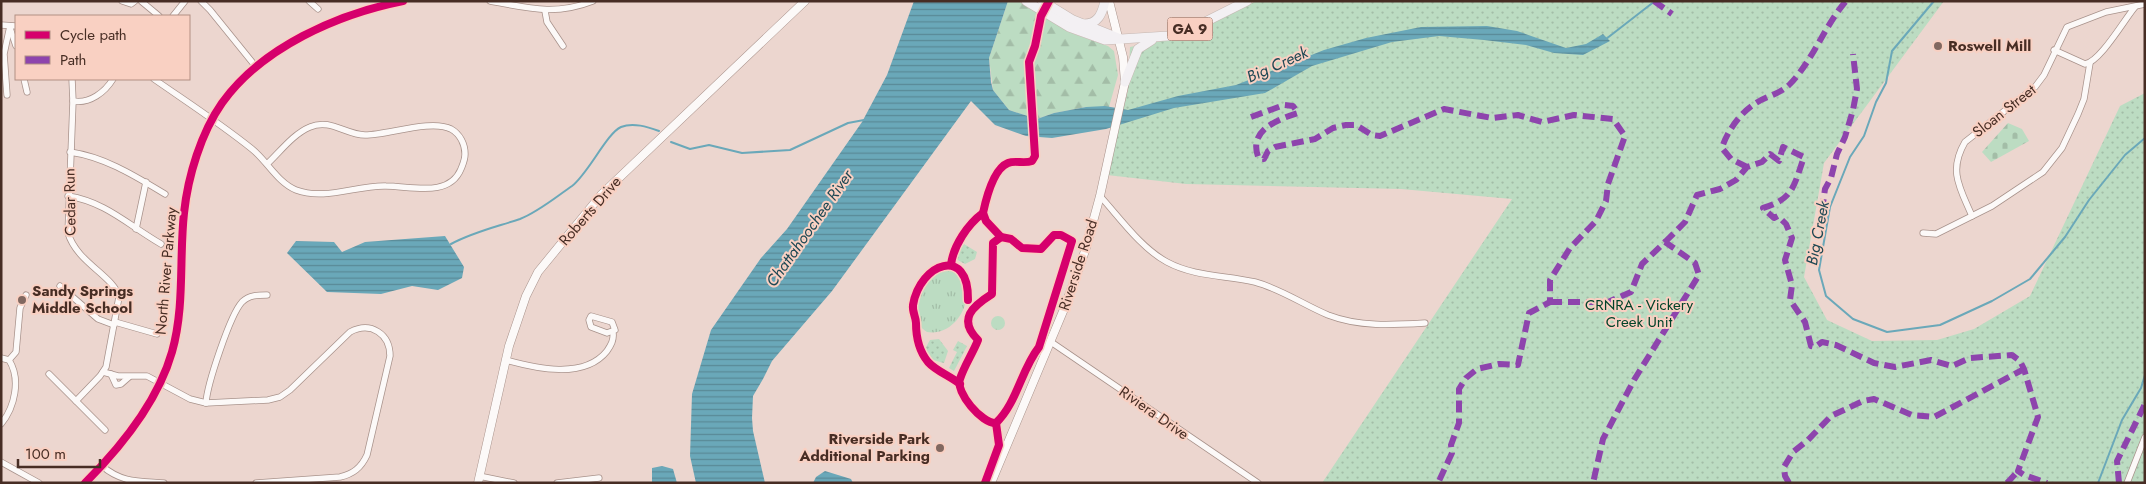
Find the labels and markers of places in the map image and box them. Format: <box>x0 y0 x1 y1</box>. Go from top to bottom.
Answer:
place label: Roswell Mill <box>1948 35 2031 57</box>
marker: Roswell Mill <box>1932 40 1944 52</box>
place label: Sandy Springs Middle School <box>32 280 133 319</box>
marker: Sandy Springs Middle School <box>16 294 28 306</box>
place label: Riverside Park Additional Parking <box>799 428 930 467</box>
marker: Riverside Park Additional Parking <box>934 442 946 454</box>

